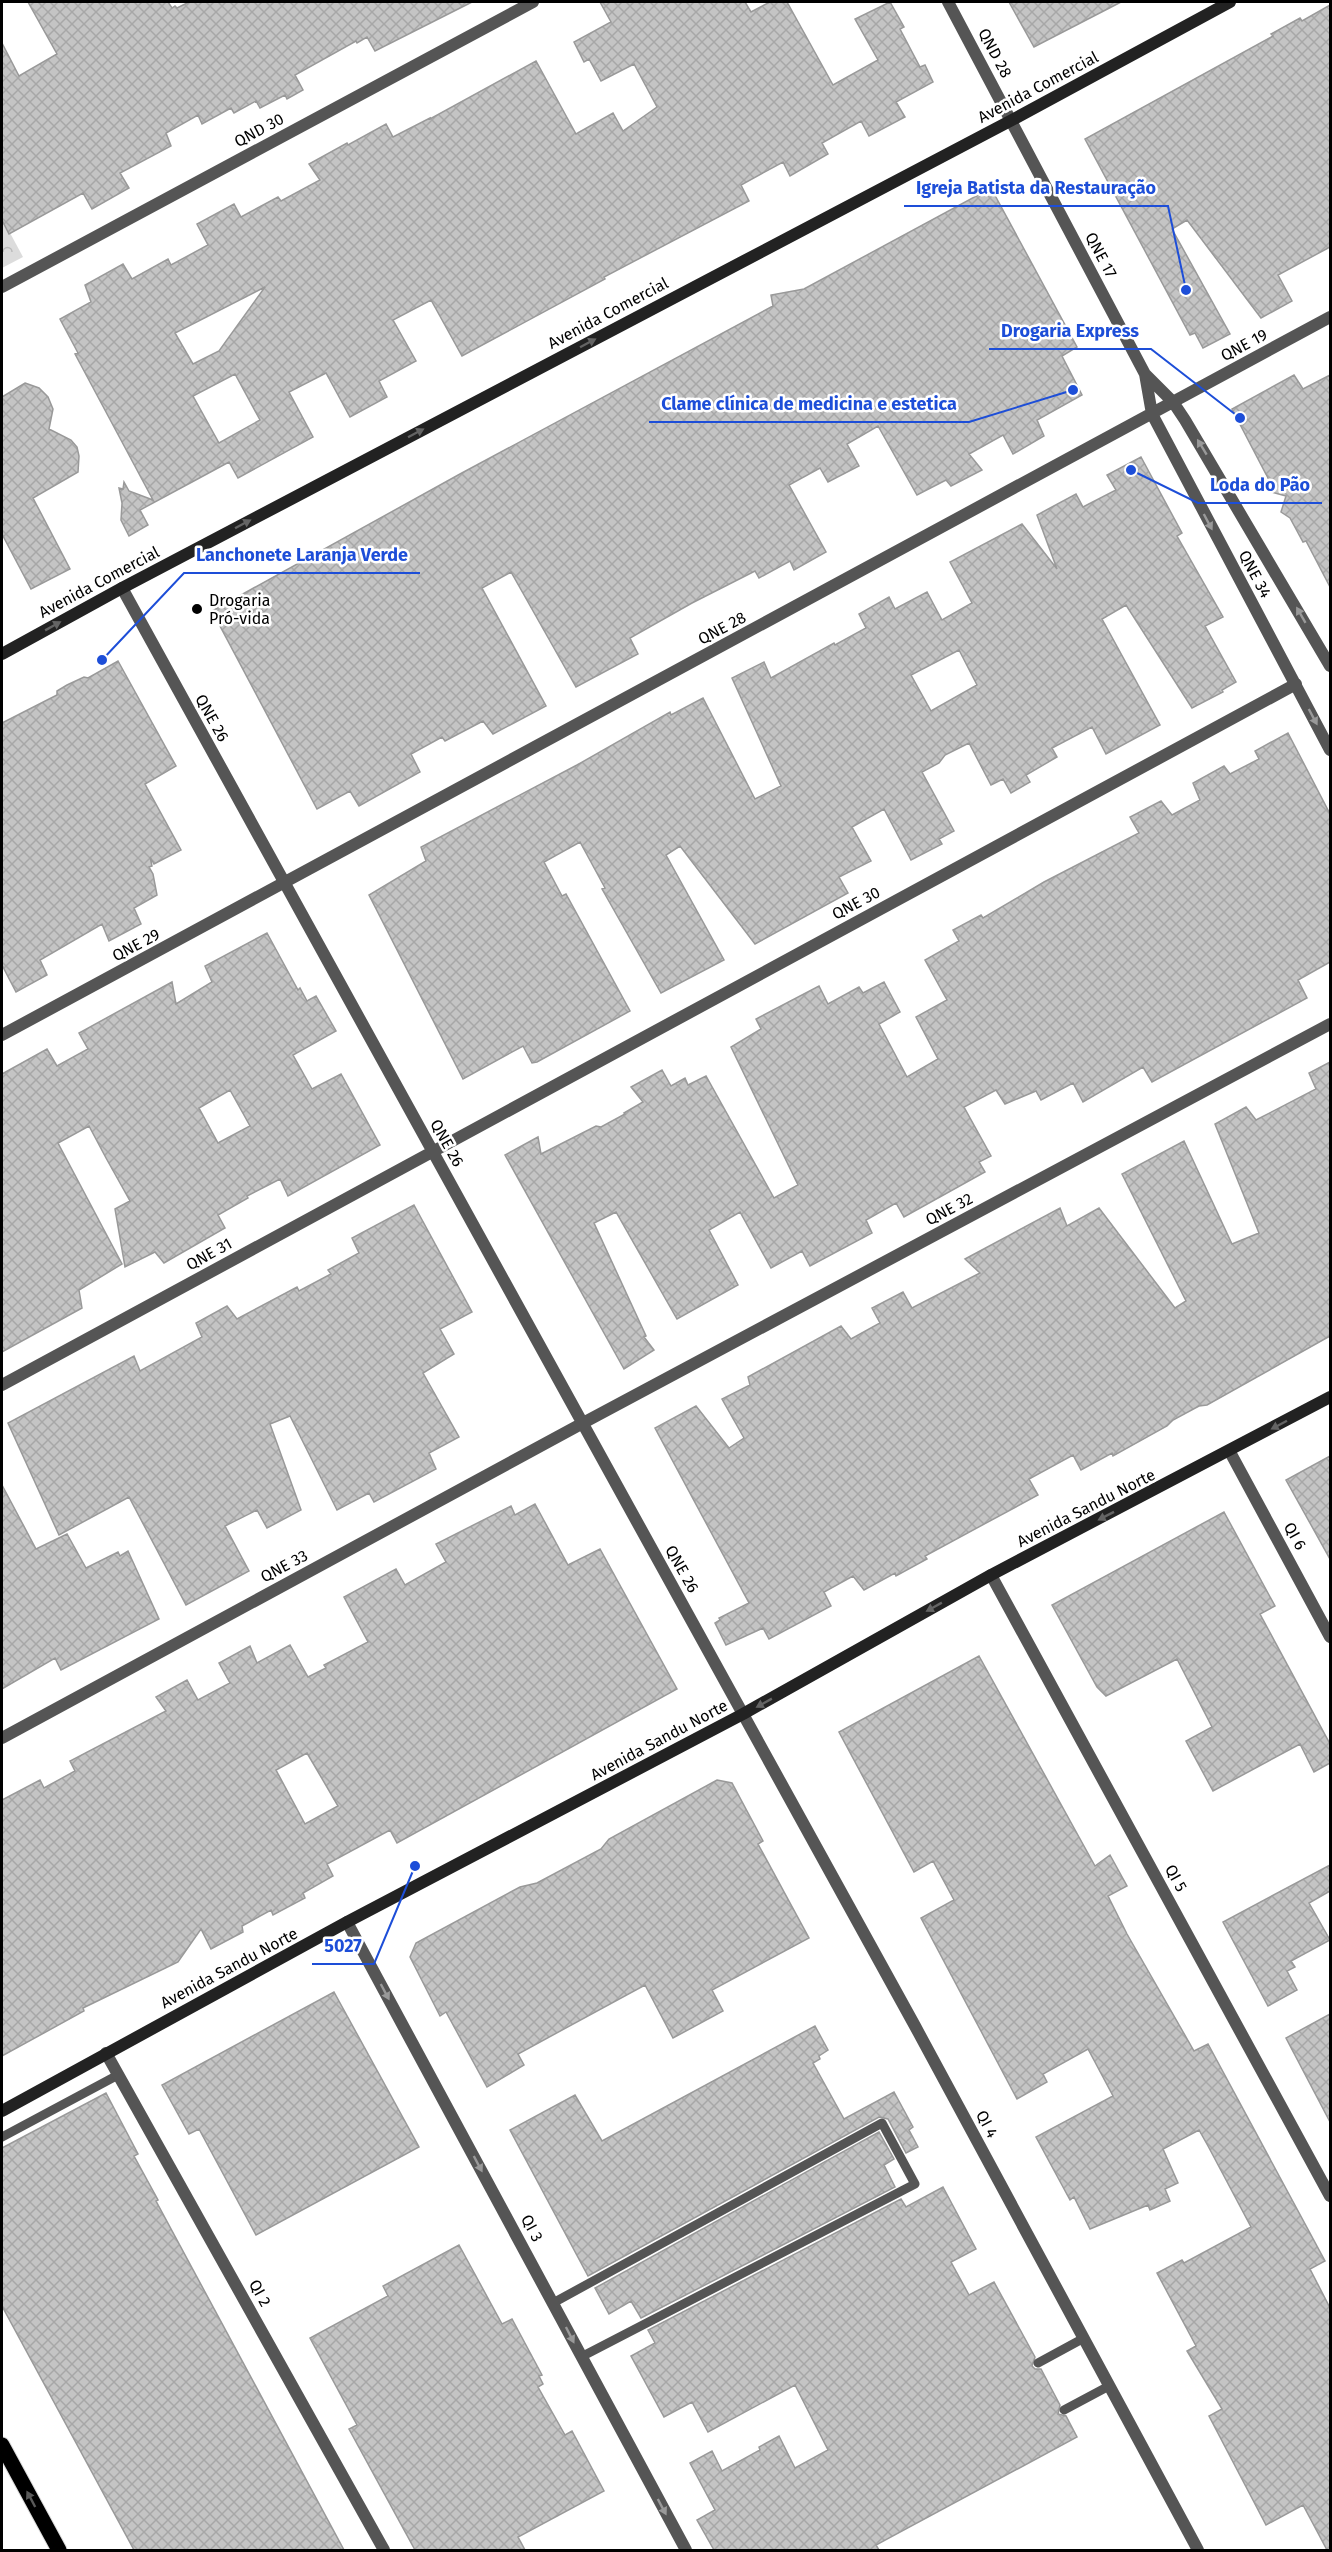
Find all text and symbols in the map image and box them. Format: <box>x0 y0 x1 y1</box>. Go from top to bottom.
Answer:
street label: QND 28 <box>974 25 1016 81</box>
street label: Avenida Comercial <box>975 47 1102 127</box>
street label: QND 30 <box>231 109 287 151</box>
callout: Igreja Batista da Restauração <box>904 170 1168 206</box>
text: Igreja Batista da Restauração <box>916 177 1156 199</box>
street label: QNE 17 <box>1081 229 1121 281</box>
street label: Avenida Comercial <box>545 273 672 353</box>
callout: Drogaria Express <box>989 313 1151 349</box>
text: Drogaria Express <box>1001 320 1139 342</box>
street label: QNE 19 <box>1217 325 1271 365</box>
one-way arrow <box>580 338 597 347</box>
callout: Clame clínica de medicina e estetica <box>649 386 969 422</box>
text: Clame clínica de medicina e estetica <box>661 393 957 415</box>
one-way arrow <box>408 428 425 438</box>
one-way arrow <box>1196 439 1207 455</box>
callout: Loda do Pão <box>1198 467 1322 503</box>
text: Loda do Pão <box>1210 474 1310 496</box>
one-way arrow <box>1203 514 1213 531</box>
one-way arrow <box>235 519 252 529</box>
callout: Lanchonete Laranja Verde <box>184 537 420 573</box>
street label: Avenida Comercial <box>36 542 163 622</box>
text: Lanchonete Laranja Verde <box>196 544 408 566</box>
street label: QNE 34 <box>1235 547 1276 601</box>
place label: Drogaria Pró-vida <box>209 591 270 628</box>
marker: Drogaria Pró-vida <box>190 602 204 616</box>
one-way arrow <box>1296 606 1306 623</box>
street label: QNE 28 <box>695 607 749 648</box>
one-way arrow <box>45 621 62 631</box>
street label: QNE 26 <box>191 691 233 745</box>
one-way arrow <box>1308 708 1318 725</box>
street label: QNE 30 <box>829 882 883 924</box>
street label: QNE 29 <box>109 925 163 965</box>
street label: QNE 26 <box>426 1116 468 1170</box>
street label: QNE 32 <box>922 1189 976 1229</box>
street label: QNE 31 <box>183 1234 235 1274</box>
one-way arrow <box>1270 1420 1287 1430</box>
street label: Avenida Sandu Norte <box>1014 1465 1158 1551</box>
one-way arrow <box>1098 1511 1115 1520</box>
street label: QI 6 <box>1280 1519 1310 1553</box>
street label: QNE 26 <box>661 1542 703 1596</box>
street label: QNE 33 <box>257 1546 311 1586</box>
one-way arrow <box>925 1602 942 1612</box>
street label: Avenida Sandu Norte <box>587 1696 731 1784</box>
one-way arrow <box>755 1698 772 1708</box>
street label: QI 5 <box>1161 1861 1191 1895</box>
street label: Avenida Sandu Norte <box>157 1924 301 2012</box>
callout: 5027 <box>312 1928 374 1964</box>
text: 5027 <box>324 1935 362 1957</box>
one-way arrow <box>380 1984 390 2001</box>
street label: QI 4 <box>972 2107 1002 2141</box>
one-way arrow <box>473 2155 483 2172</box>
street label: QI 3 <box>517 2211 547 2245</box>
street label: QI 2 <box>245 2276 275 2310</box>
one-way arrow <box>565 2327 575 2344</box>
one-way arrow <box>26 2490 36 2507</box>
one-way arrow <box>657 2499 667 2516</box>

